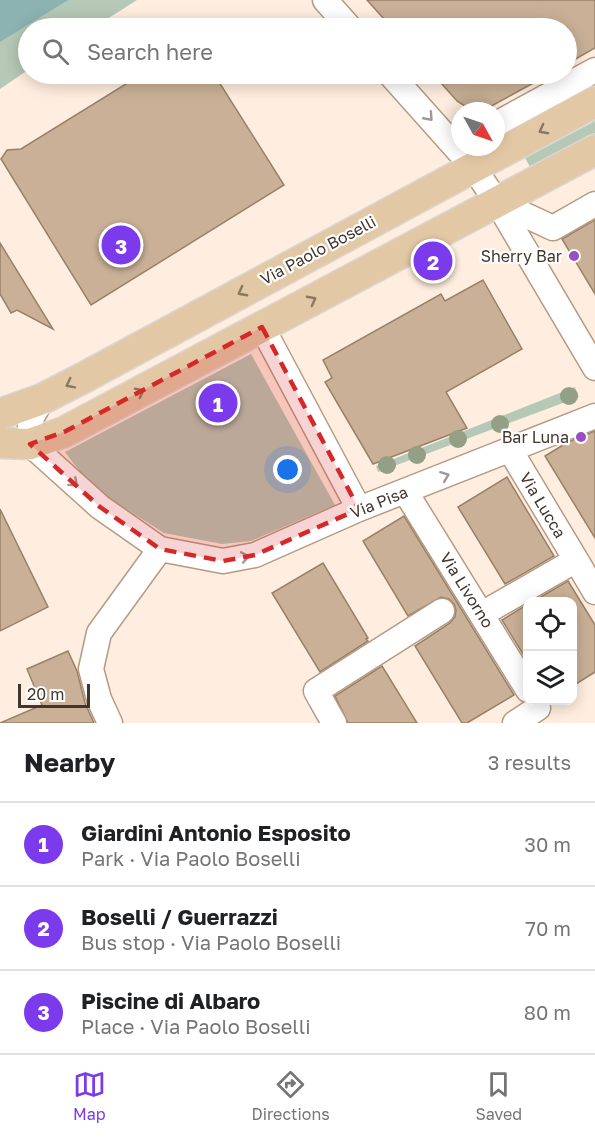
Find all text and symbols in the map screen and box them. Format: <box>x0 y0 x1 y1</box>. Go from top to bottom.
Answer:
search box <box>18 18 577 84</box>
icon: search <box>39 35 72 68</box>
text: Search here <box>87 38 213 65</box>
north arrow <box>451 102 505 156</box>
one-way arrow <box>422 110 433 121</box>
one-way arrow <box>539 123 550 134</box>
street label: Via Paolo Boselli <box>257 211 379 289</box>
pin: 3 <box>102 222 140 268</box>
pin: 2 <box>414 238 452 284</box>
place label: Sherry Bar <box>481 246 562 266</box>
marker: Sherry Bar <box>567 249 581 263</box>
one-way arrow <box>238 285 248 296</box>
one-way arrow <box>306 296 316 307</box>
one-way arrow <box>66 377 77 389</box>
pin: 1 <box>198 380 238 426</box>
one-way arrow <box>134 388 144 399</box>
place label: Bar Luna <box>502 427 569 447</box>
marker: Bar Luna <box>574 430 588 444</box>
your location <box>273 455 302 484</box>
street label: Via Lucca <box>516 469 570 541</box>
one-way arrow <box>439 470 450 483</box>
one-way arrow <box>67 476 77 487</box>
street label: Via Pisa <box>347 481 411 523</box>
street label: Via Livorno <box>436 548 498 632</box>
one-way arrow <box>240 551 250 564</box>
map controls <box>523 597 577 705</box>
button: locate <box>523 597 577 651</box>
button: layers <box>523 651 577 705</box>
scale bar <box>18 681 90 708</box>
text: 20 m <box>27 684 64 704</box>
text: Nearby <box>24 747 115 778</box>
text: 3 results <box>488 750 571 774</box>
text: Giardini Antonio Esposito <box>81 819 351 846</box>
text: 1 <box>38 832 49 856</box>
text: 30 m <box>524 832 571 856</box>
text: Park · Via Paolo Boselli <box>81 846 301 870</box>
text: Boselli / Guerrazzi <box>81 903 278 930</box>
text: 2 <box>37 916 50 940</box>
text: 70 m <box>525 916 571 940</box>
text: Bus stop · Via Paolo Boselli <box>81 930 341 954</box>
text: Piscine di Albaro <box>81 987 260 1014</box>
text: 3 <box>37 1000 50 1024</box>
text: 80 m <box>524 1000 571 1024</box>
text: Place · Via Paolo Boselli <box>81 1014 311 1038</box>
tab: Map <box>73 1068 106 1124</box>
tab: Directions <box>252 1068 330 1124</box>
tab: Saved <box>475 1068 522 1124</box>

